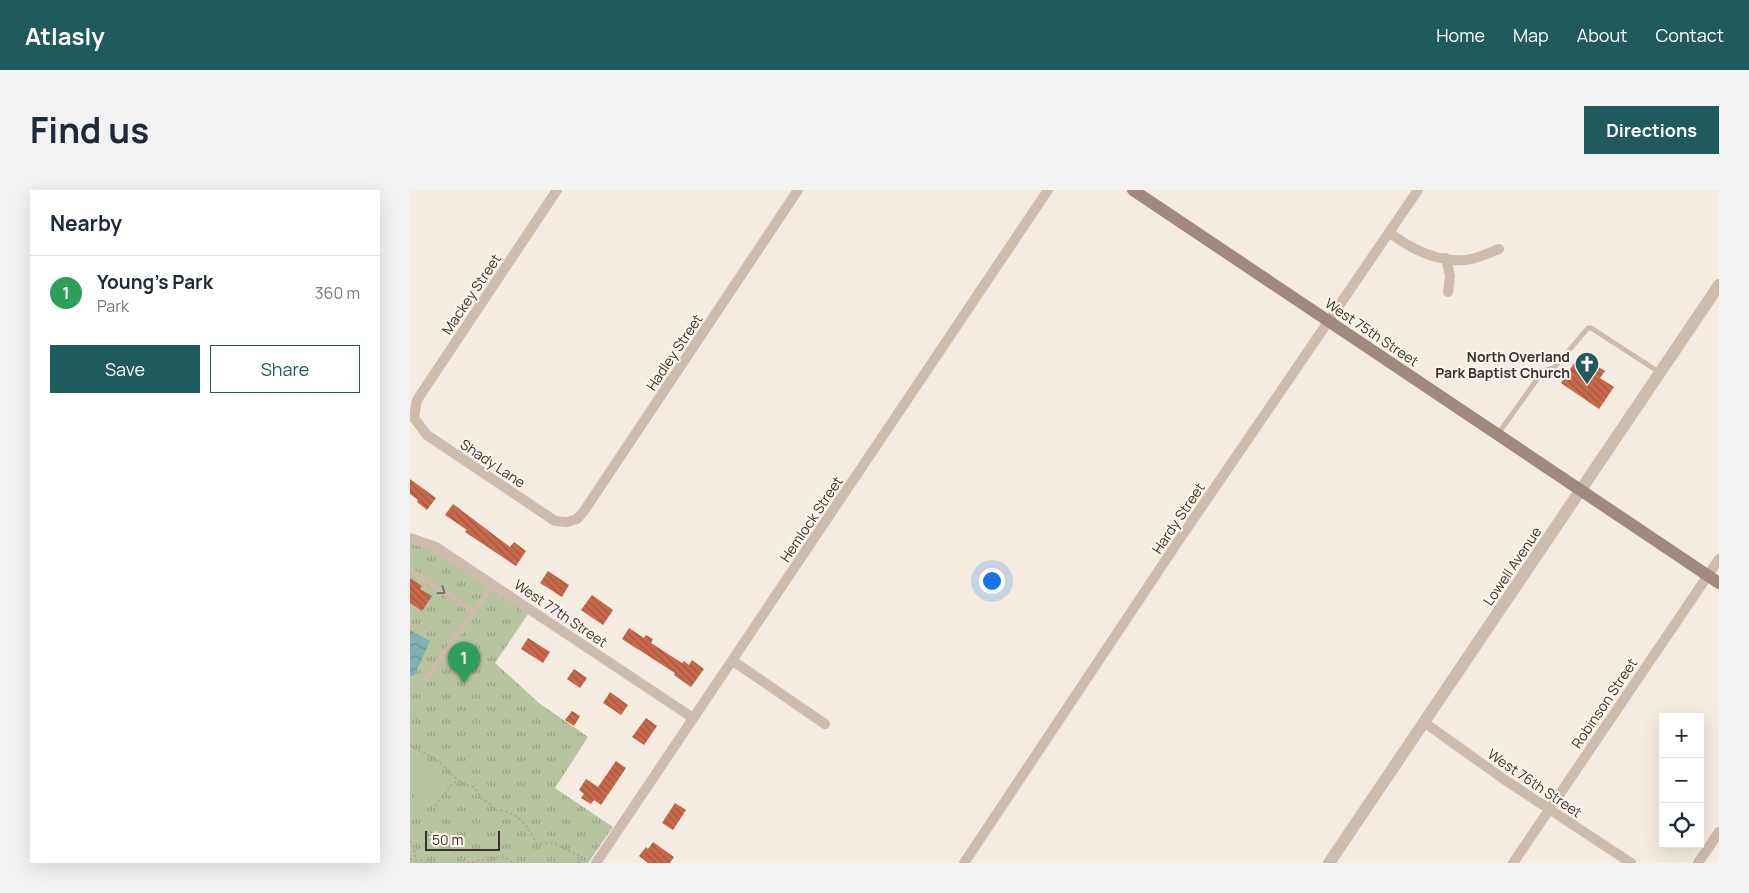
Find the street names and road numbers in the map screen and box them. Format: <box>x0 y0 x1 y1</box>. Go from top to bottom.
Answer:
street label: Mackey Street <box>437 250 505 338</box>
street label: West 75th Street <box>1321 294 1423 371</box>
street label: Hadley Street <box>641 310 707 394</box>
street label: Shady Lane <box>457 434 529 492</box>
street label: Hemlock Street <box>775 472 847 566</box>
street label: Hardy Street <box>1147 478 1209 557</box>
street label: Lowell Avenue <box>1479 523 1545 609</box>
street label: West 77th Street <box>511 575 612 651</box>
street label: Robinson Street <box>1567 654 1641 752</box>
street label: West 76th Street <box>1484 744 1586 822</box>

